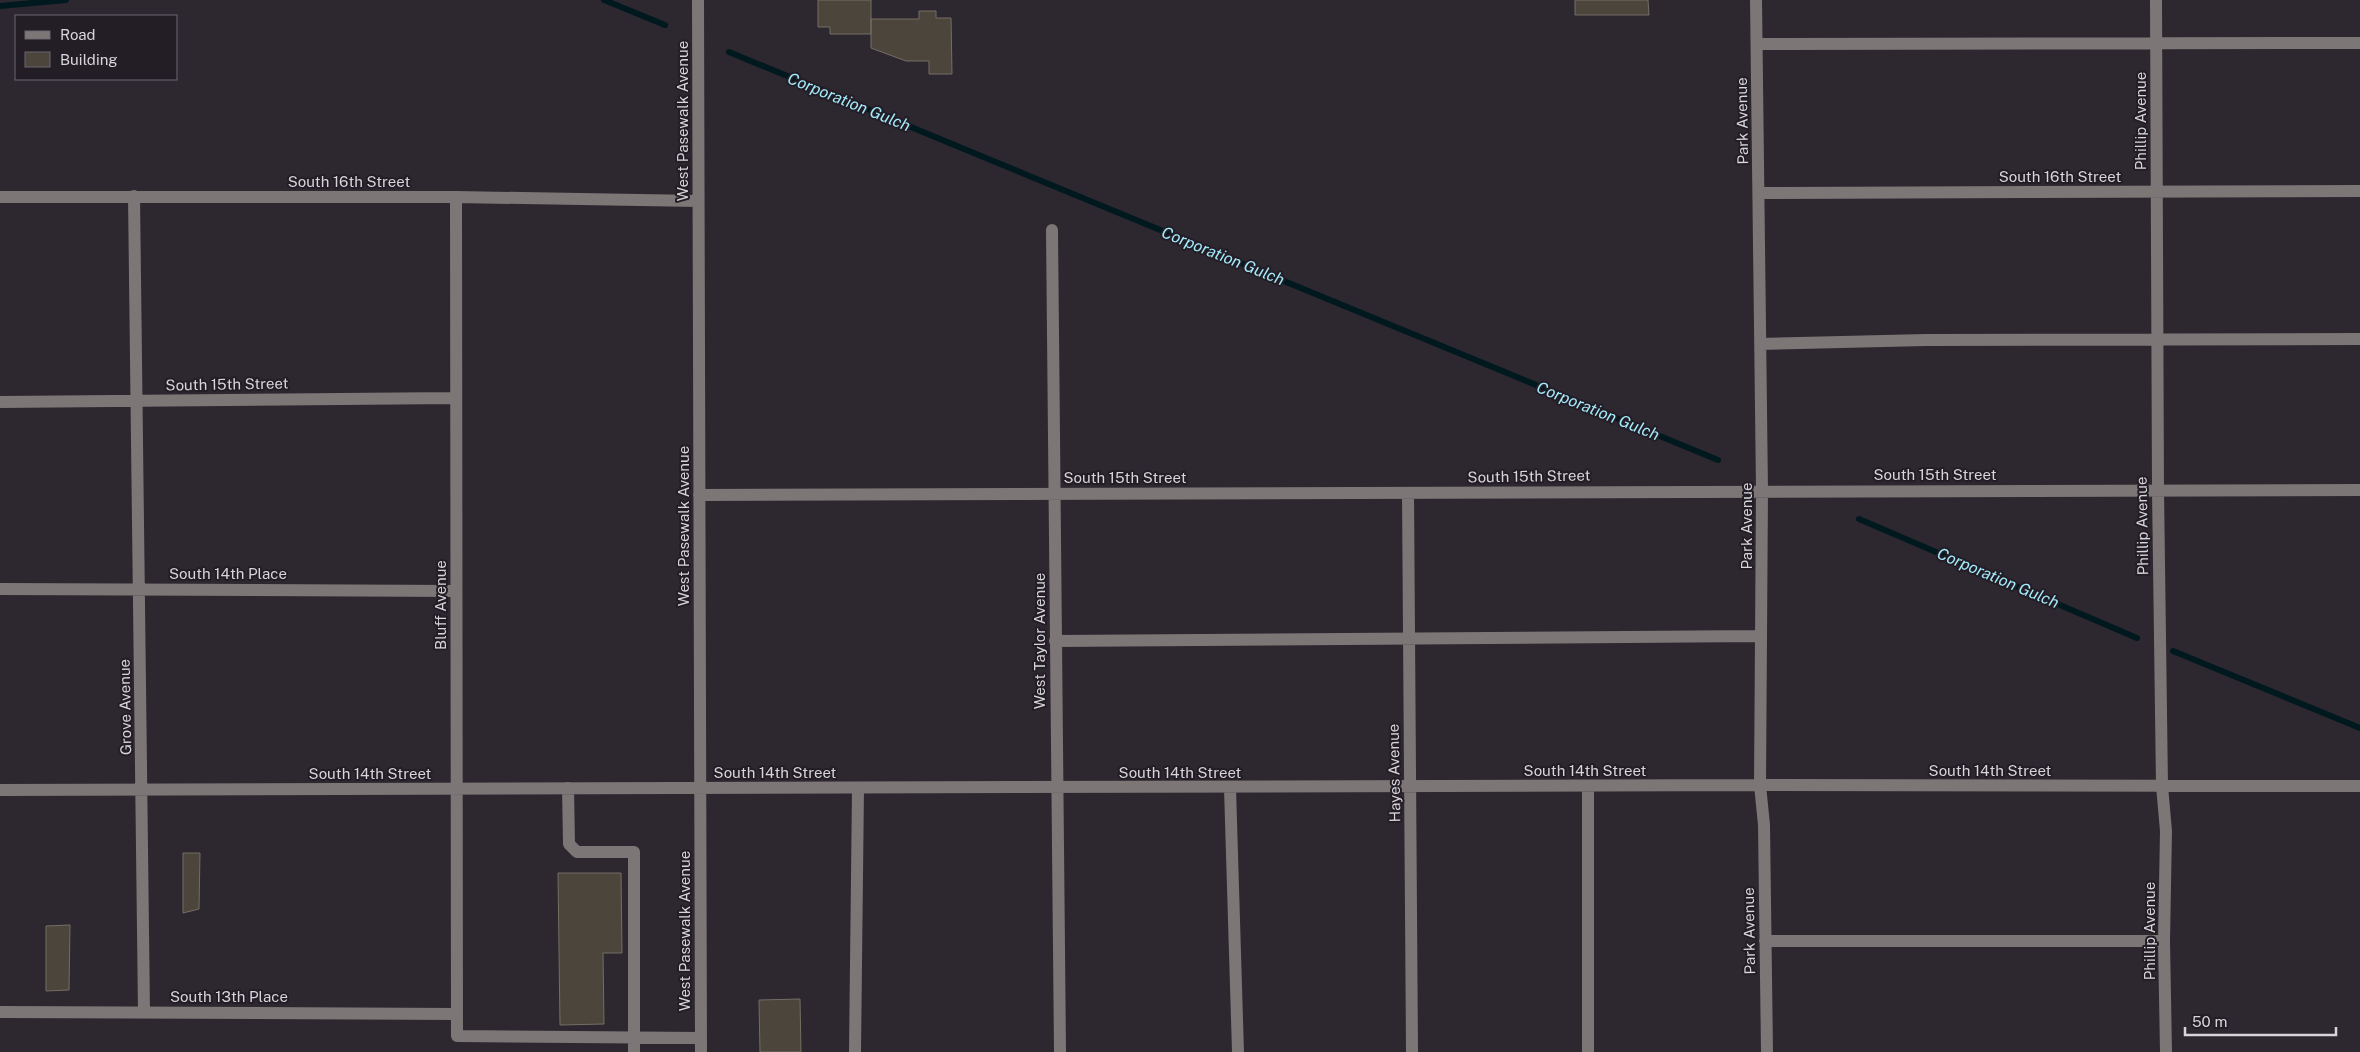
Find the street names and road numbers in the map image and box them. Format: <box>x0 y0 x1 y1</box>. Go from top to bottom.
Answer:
street label: West Pasewalk Avenue <box>674 41 691 201</box>
street label: Phillip Avenue <box>2132 72 2149 170</box>
street label: Park Avenue <box>1733 77 1751 165</box>
street label: South 16th Street <box>1999 168 2122 185</box>
street label: South 16th Street <box>288 173 411 190</box>
street label: South 15th Street <box>165 374 289 394</box>
street label: West Pasewalk Avenue <box>675 446 692 606</box>
street label: South 15th Street <box>1467 466 1591 486</box>
street label: South 15th Street <box>1874 466 1997 483</box>
street label: South 15th Street <box>1064 469 1187 486</box>
street label: Phillip Avenue <box>2133 477 2151 575</box>
street label: Park Avenue <box>1738 482 1755 570</box>
street label: Bluff Avenue <box>432 560 449 650</box>
street label: South 14th Place <box>169 565 287 582</box>
street label: West Taylor Avenue <box>1031 573 1048 709</box>
street label: Grove Avenue <box>116 659 134 755</box>
street label: Hayes Avenue <box>1385 724 1403 822</box>
street label: South 14th Street <box>1524 762 1647 779</box>
street label: South 14th Street <box>1929 762 2052 779</box>
street label: South 14th Street <box>714 764 837 781</box>
street label: South 14th Street <box>1119 764 1242 781</box>
street label: South 14th Street <box>309 765 432 782</box>
street label: West Pasewalk Avenue <box>676 851 693 1011</box>
street label: Phillip Avenue <box>2141 882 2158 980</box>
street label: Park Avenue <box>1740 887 1758 975</box>
street label: South 13th Place <box>170 988 288 1005</box>

